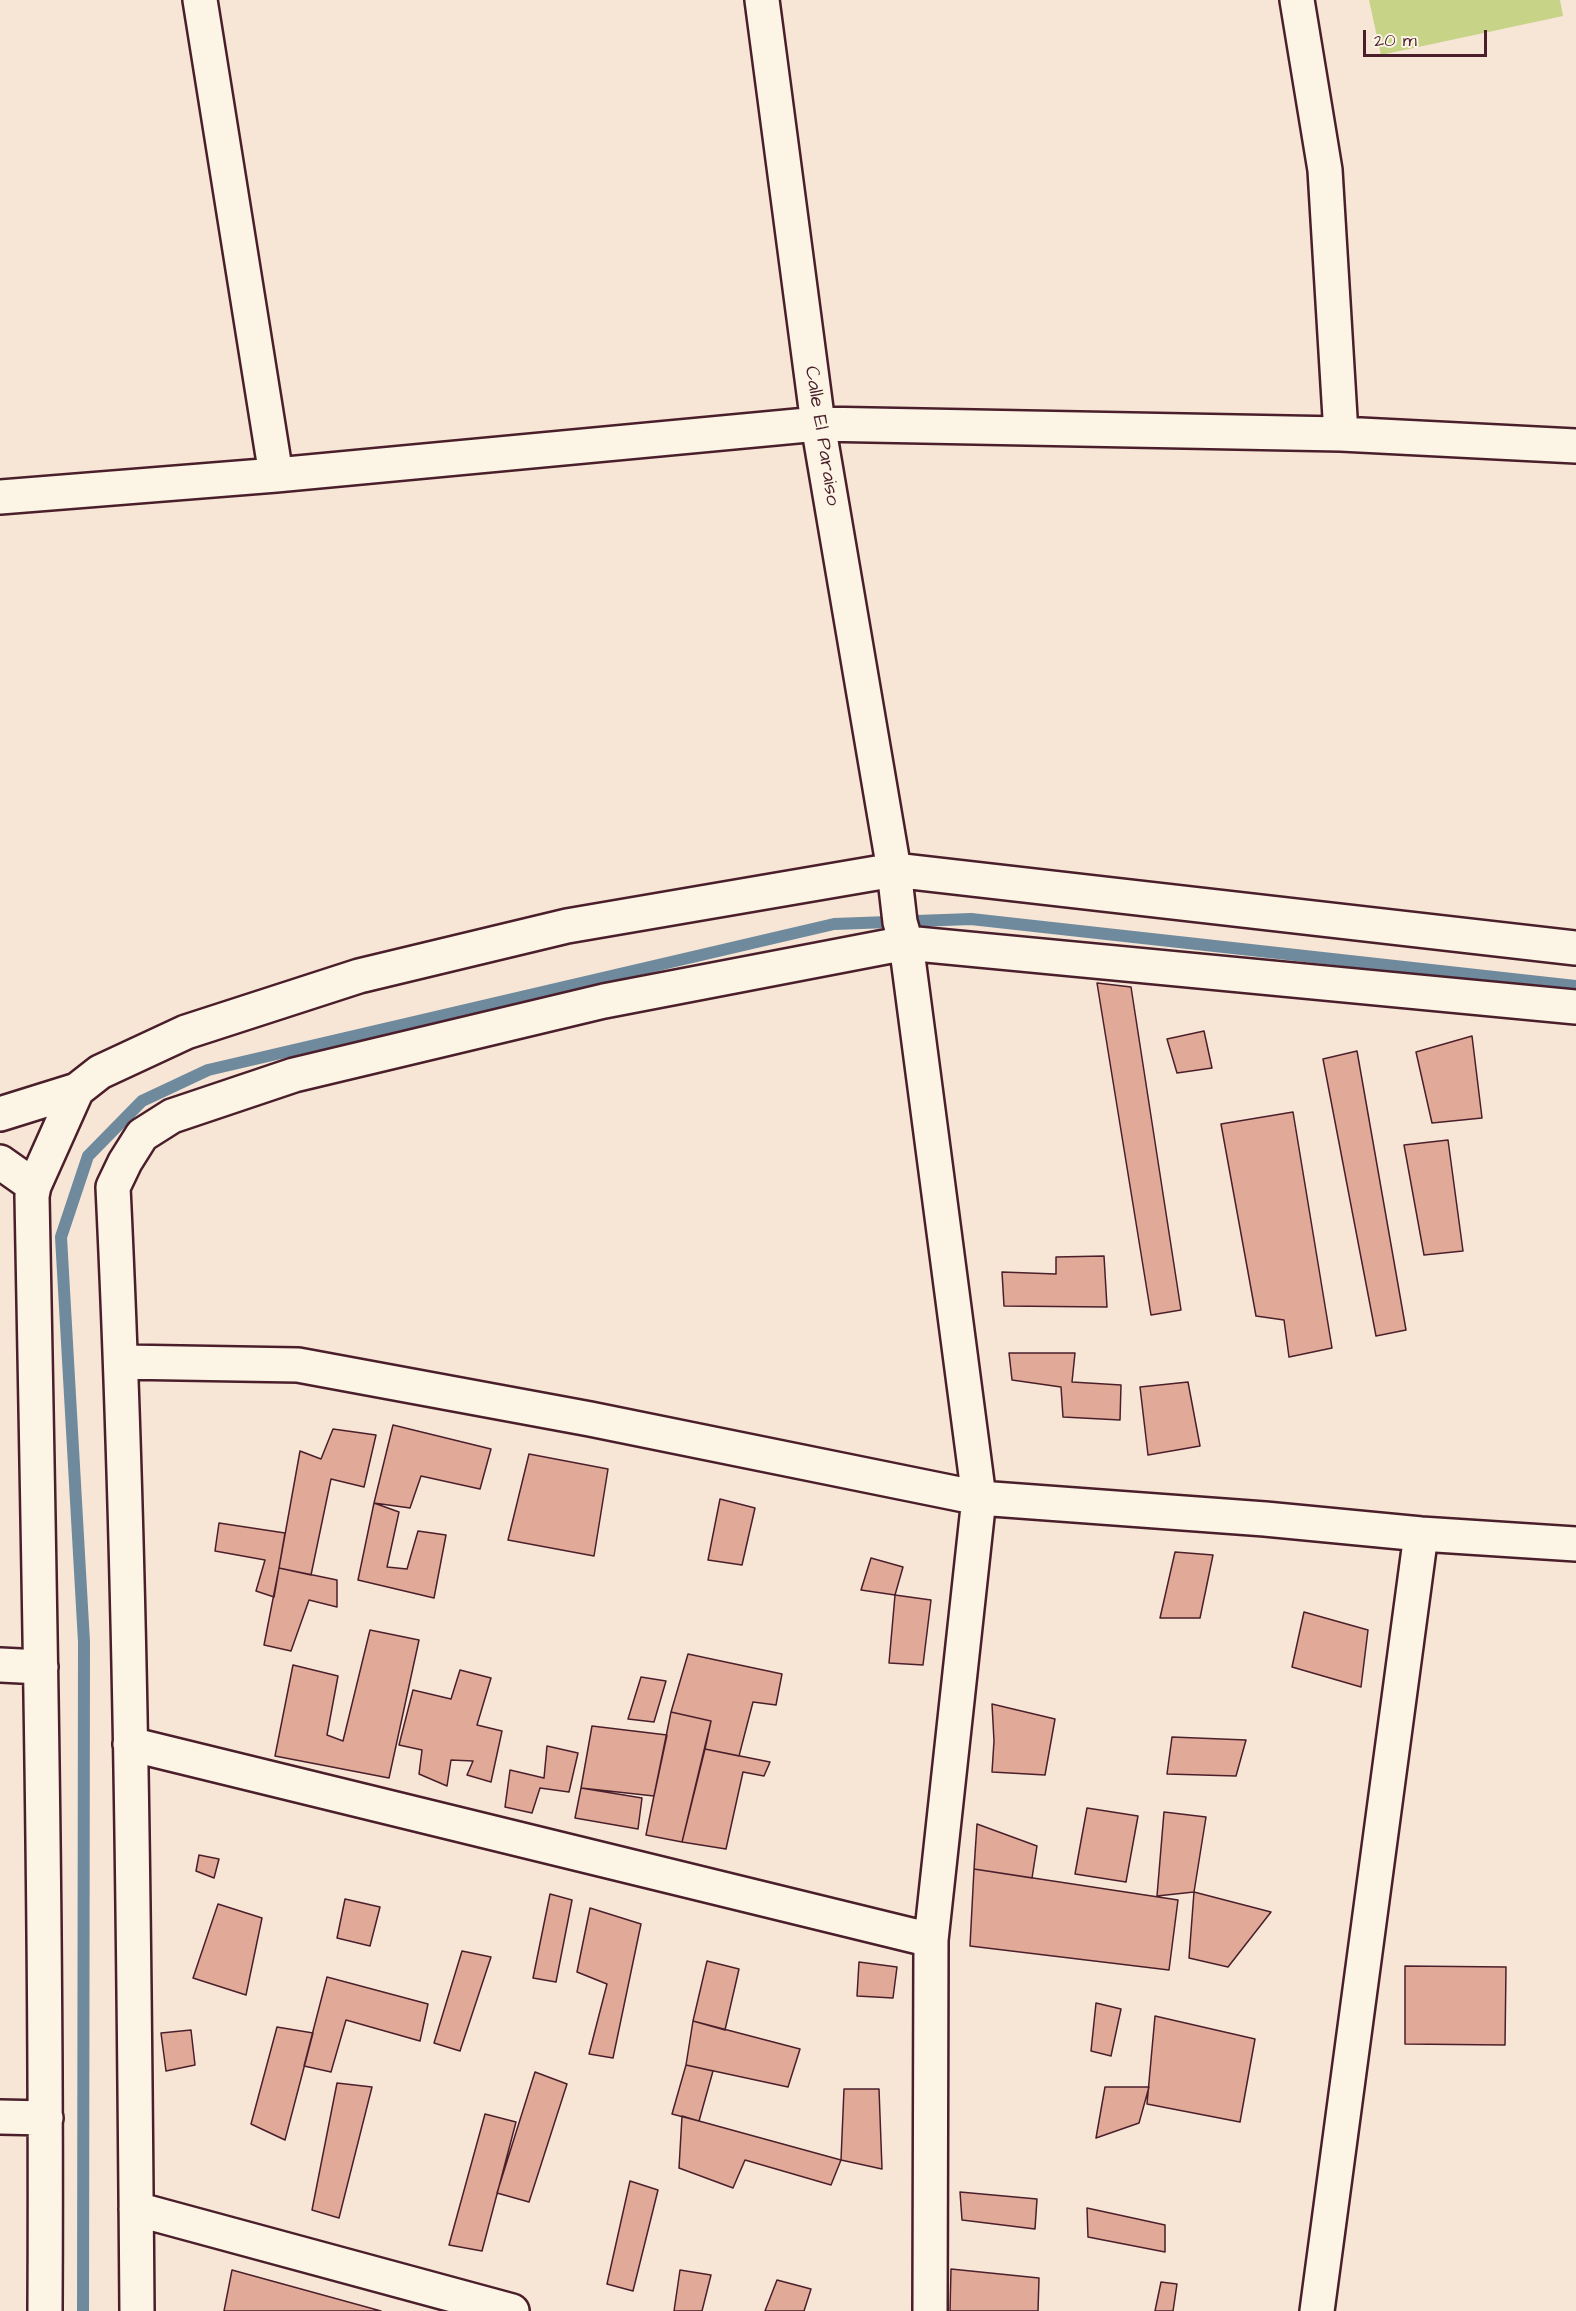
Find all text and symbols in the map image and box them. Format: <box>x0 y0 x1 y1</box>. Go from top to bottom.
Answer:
scale bar <box>1366 18 1490 56</box>
text: 20 m <box>1374 28 1417 53</box>
street label: Calle El Paraiso <box>798 365 844 507</box>

